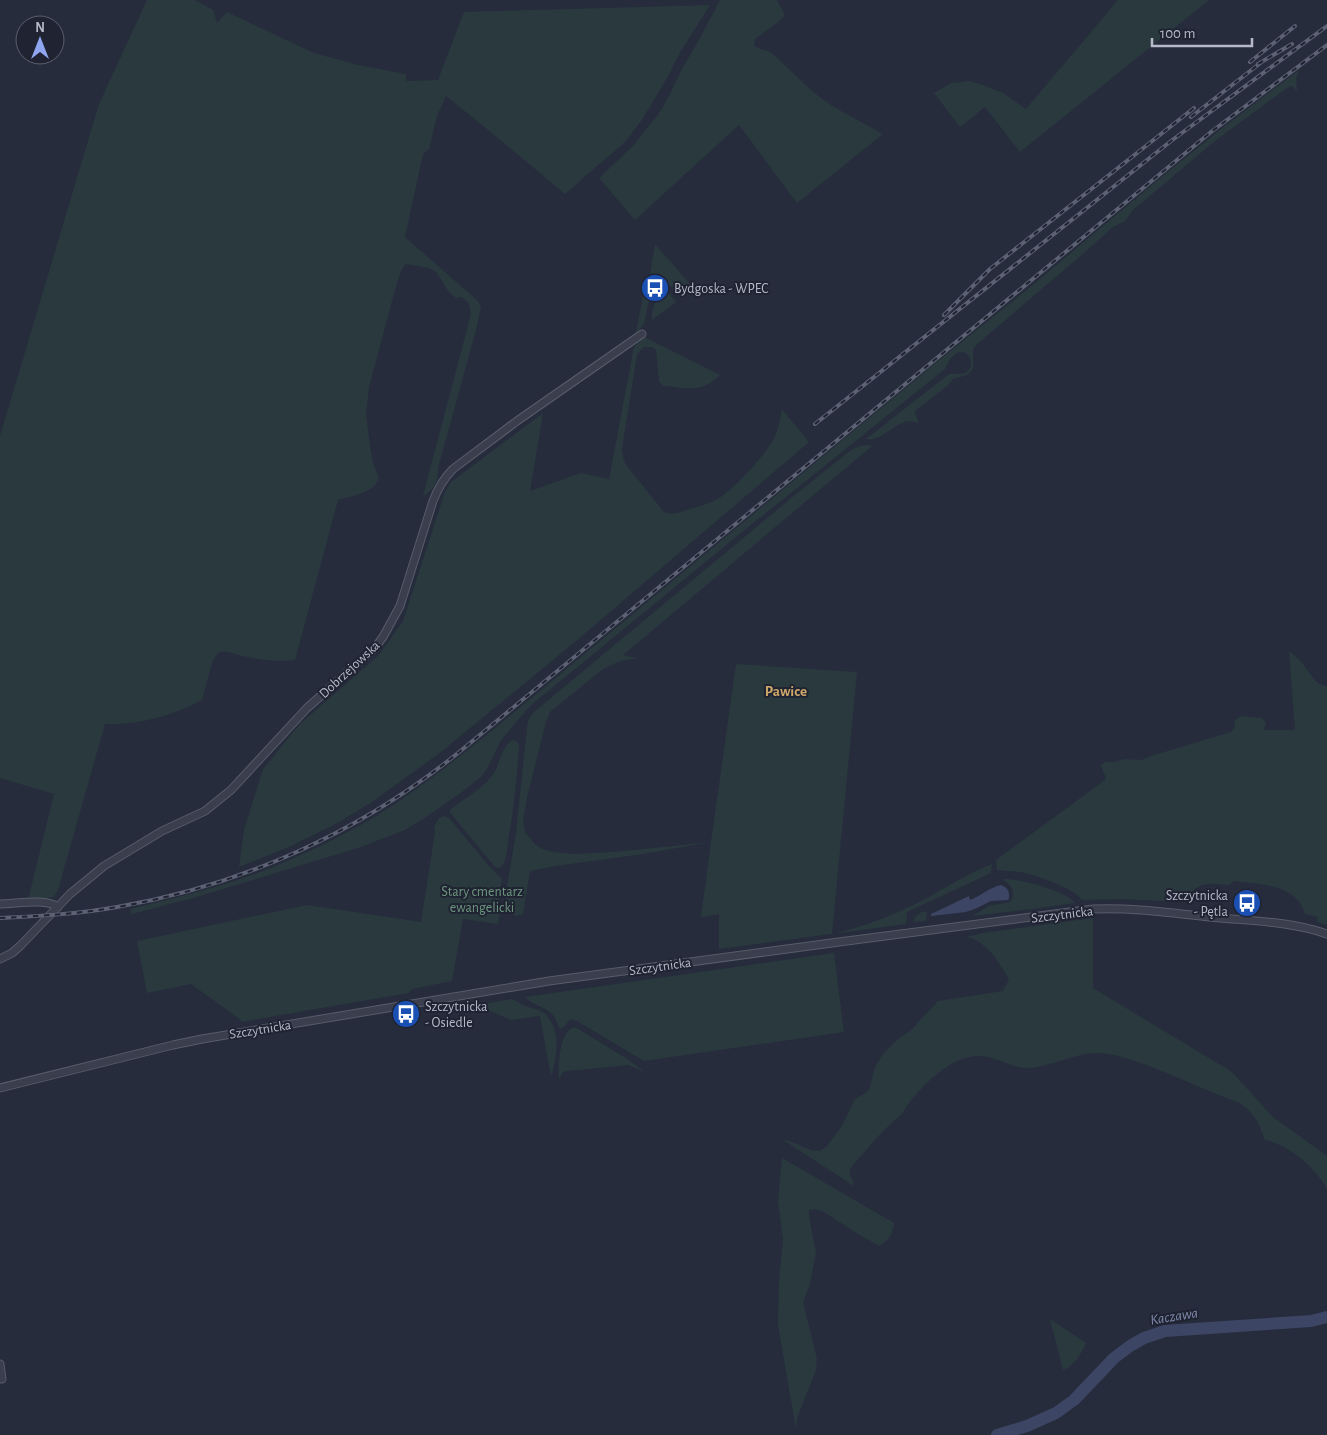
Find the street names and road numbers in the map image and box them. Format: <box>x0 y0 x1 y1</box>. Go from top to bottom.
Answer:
street label: Dobrzejowska <box>317 638 383 701</box>
street label: Szczytnicka <box>1030 904 1094 926</box>
street label: Szczytnicka <box>628 956 693 978</box>
street label: Szczytnicka <box>228 1018 293 1042</box>

